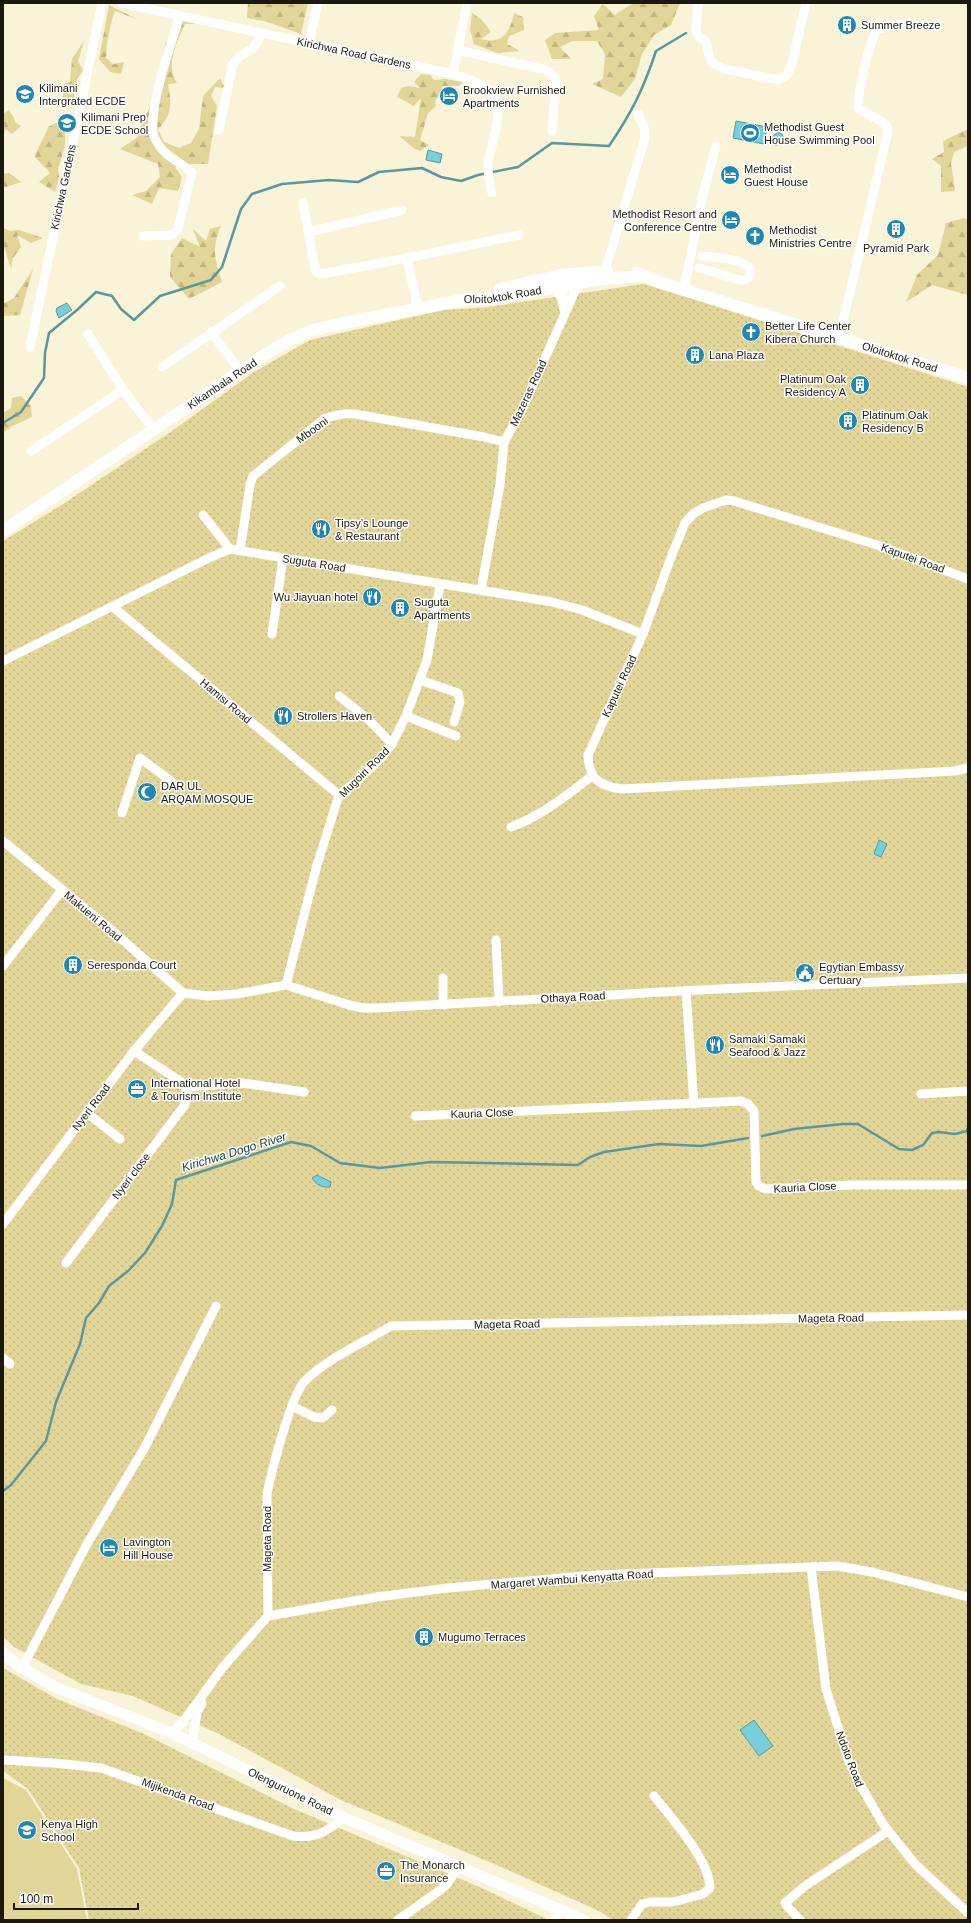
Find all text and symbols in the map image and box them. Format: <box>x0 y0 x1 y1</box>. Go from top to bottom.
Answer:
building icon: Summer Breeze <box>836 14 858 36</box>
place label: Summer Breeze <box>861 19 940 31</box>
street label: Kirichwa Road Gardens <box>296 35 413 71</box>
place label: Kilimani Intergrated ECDE <box>39 82 126 107</box>
school or university icon: Kilimani Intergrated ECDE <box>14 83 36 105</box>
place label: Brookview Furnished Apartments <box>463 84 566 109</box>
hotel icon: Brookview Furnished Apartments <box>438 85 460 107</box>
place label: Kilimani Prep ECDE School <box>81 111 148 136</box>
school or university icon: Kilimani Prep ECDE School <box>56 112 78 134</box>
place label: Methodist Guest House Swimming Pool <box>764 121 875 146</box>
sports icon: Methodist Guest House Swimming Pool <box>739 122 761 144</box>
street label: Kirichwa Gardens <box>48 143 78 231</box>
place label: Methodist Guest House <box>744 163 808 188</box>
hotel icon: Methodist Guest House <box>719 164 741 186</box>
place label: Methodist Resort and Conference Centre <box>612 208 717 233</box>
hotel icon: Methodist Resort and Conference Centre <box>720 209 742 231</box>
building icon: Pyramid Park <box>885 218 907 240</box>
place label: Methodist Ministries Centre <box>769 224 852 249</box>
church icon: Methodist Ministries Centre <box>744 225 766 247</box>
place label: Pyramid Park <box>863 242 930 254</box>
street label: Oloitoktok Road <box>464 284 542 305</box>
place label: Better Life Center Kibera Church <box>765 320 852 345</box>
church icon: Better Life Center Kibera Church <box>740 321 762 343</box>
street label: Oloitoktok Road <box>861 340 939 374</box>
building icon: Lana Plaza <box>684 344 706 366</box>
place label: Lana Plaza <box>709 349 765 361</box>
street label: Kikambala Road <box>185 356 259 411</box>
street label: Mazeras Road <box>507 358 549 428</box>
place label: Platinum Oak Residency A <box>780 373 847 398</box>
building icon: Platinum Oak Residency A <box>849 374 871 396</box>
place label: Platinum Oak Residency B <box>862 409 929 434</box>
building icon: Platinum Oak Residency B <box>837 410 859 432</box>
street label: Mbooni <box>294 415 330 445</box>
place label: Tipsy’s Lounge & Restaurant <box>335 517 408 542</box>
restaurant icon: Tipsy’s Lounge & Restaurant <box>310 518 332 540</box>
street label: Kaputei Road <box>880 541 946 575</box>
street label: Suguta Road <box>281 552 347 574</box>
restaurant icon: Wu Jiayuan hotel <box>361 586 383 608</box>
place label: Wu Jiayuan hotel <box>274 591 358 603</box>
place label: Suguta Apartments <box>414 596 471 621</box>
building icon: Suguta Apartments <box>389 597 411 619</box>
street label: Kaputei Road <box>599 653 639 719</box>
street label: Hamisi Road <box>198 676 254 726</box>
restaurant icon: Strollers Haven <box>272 705 294 727</box>
place label: Strollers Haven <box>297 710 372 722</box>
street label: Mugoiri Road <box>337 745 391 799</box>
place label: DAR UL ARQAM MOSQUE <box>161 780 253 805</box>
mosque icon: DAR UL ARQAM MOSQUE <box>136 781 158 803</box>
street label: Makueni Road <box>62 889 124 943</box>
building icon: Seresponda Court <box>62 954 84 976</box>
place label: Seresponda Court <box>87 959 176 971</box>
place label: Egytian Embassy Certuary <box>819 961 904 986</box>
public building icon: Egytian Embassy Certuary <box>794 962 816 984</box>
street label: Othaya Road <box>540 989 606 1005</box>
place label: Samaki Samaki Seafood & Jazz <box>729 1033 806 1058</box>
restaurant icon: Samaki Samaki Seafood & Jazz <box>704 1034 726 1056</box>
place label: International Hotel & Tourism Institute <box>151 1077 241 1102</box>
office icon: International Hotel & Tourism Institute <box>126 1078 148 1100</box>
street label: Nyeri Road <box>70 1081 112 1133</box>
street label: Kauria Close <box>450 1106 514 1120</box>
water label: Kirichwa Dogo River <box>180 1129 289 1175</box>
street label: Nyeri close <box>110 1151 152 1201</box>
street label: Kauria Close <box>773 1179 837 1195</box>
street label: Mageta Road <box>798 1311 864 1325</box>
street label: Mageta Road <box>474 1317 540 1331</box>
street label: Mageta Road <box>261 1506 273 1572</box>
place label: Lavington Hill House <box>123 1536 173 1561</box>
hotel icon: Lavington Hill House <box>98 1537 120 1559</box>
street label: Margaret Wambui Kenyatta Road <box>490 1567 654 1591</box>
building icon: Mugumo Terraces <box>413 1626 435 1648</box>
place label: Mugumo Terraces <box>438 1631 526 1643</box>
street label: Ndoto Road <box>834 1729 866 1789</box>
street label: Olenguruone Road <box>246 1765 335 1817</box>
street label: Mijikenda Road <box>140 1775 216 1813</box>
place label: Kenya High School <box>41 1818 98 1843</box>
school or university icon: Kenya High School <box>16 1819 38 1841</box>
place label: The Monarch Insurance <box>400 1859 465 1884</box>
office icon: The Monarch Insurance <box>375 1860 397 1882</box>
scale bar <box>14 1885 138 1911</box>
text: 100 m <box>20 1892 53 1906</box>

